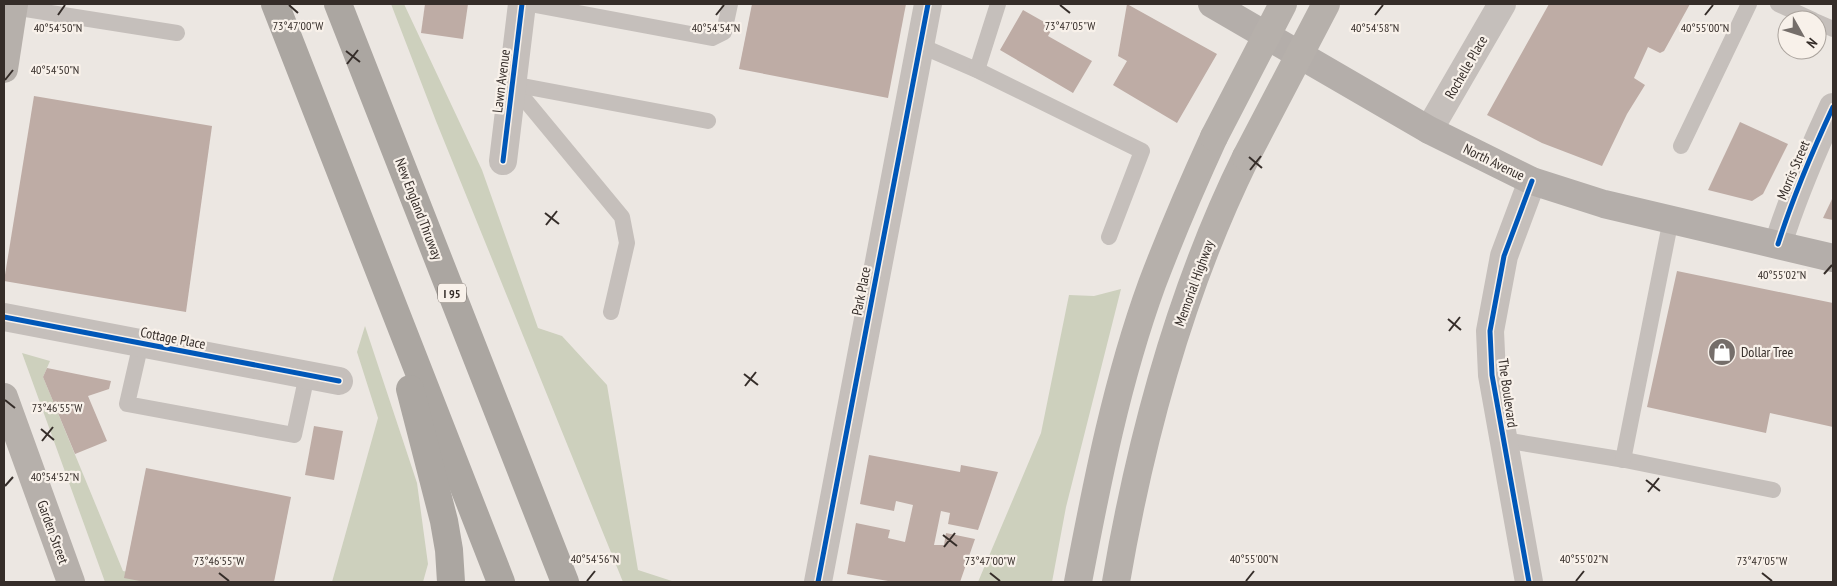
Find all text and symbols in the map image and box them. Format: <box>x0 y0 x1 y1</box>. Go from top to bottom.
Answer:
north arrow <box>1777 10 1827 60</box>
text: 73°47'00"W <box>273 18 323 33</box>
text: 73°47'05"W <box>1045 18 1095 33</box>
text: 40°54'50"N <box>34 20 82 35</box>
text: 40°54'54"N <box>692 20 740 35</box>
text: 40°54'58"N <box>1351 20 1399 35</box>
text: 40°55'00"N <box>1681 20 1729 35</box>
street label: Rochelle Place <box>1441 32 1491 102</box>
text: N <box>1803 35 1821 52</box>
street label: Lawn Avenue <box>488 48 514 114</box>
text: 40°54'50"N <box>31 62 79 77</box>
street label: Morris Street <box>1773 138 1814 202</box>
street label: North Avenue <box>1460 139 1528 185</box>
street label: New England Thruway <box>391 156 447 263</box>
street label: Memorial Highway <box>1170 237 1218 329</box>
street label: Park Place <box>847 265 875 317</box>
text: 40°55'02"N <box>1758 267 1806 282</box>
road number: I 95 <box>438 284 466 302</box>
street label: Cottage Place <box>139 323 207 353</box>
shop icon: Dollar Tree <box>1707 337 1737 367</box>
place label: Dollar Tree <box>1741 343 1794 361</box>
street label: The Boulevard <box>1494 357 1522 429</box>
text: 73°46'55"W <box>32 400 82 415</box>
text: 40°54'52"N <box>31 469 79 484</box>
street label: Garden Street <box>33 498 73 566</box>
text: 40°54'56"N <box>571 551 619 566</box>
text: 40°55'00"N <box>1230 551 1278 566</box>
text: 40°55'02"N <box>1560 551 1608 566</box>
text: 73°46'55"W <box>194 553 244 568</box>
text: 73°47'00"W <box>965 553 1015 568</box>
text: 73°47'05"W <box>1737 553 1787 568</box>

